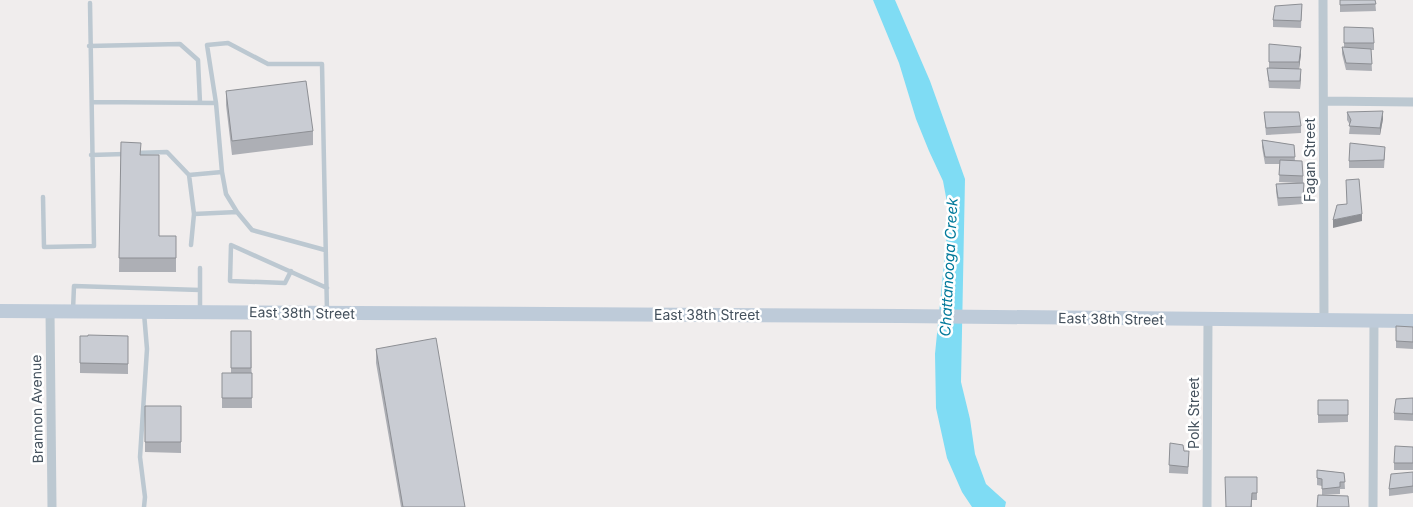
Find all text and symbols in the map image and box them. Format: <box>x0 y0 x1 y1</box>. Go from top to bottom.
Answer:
street label: Fagan Street <box>1301 118 1318 202</box>
water label: Chattanooga Creek <box>935 196 962 337</box>
street label: East 38th Street <box>249 303 355 322</box>
street label: East 38th Street <box>654 306 760 323</box>
street label: East 38th Street <box>1058 309 1164 328</box>
street label: Brannon Avenue <box>27 355 46 463</box>
street label: Polk Street <box>1185 377 1202 449</box>

